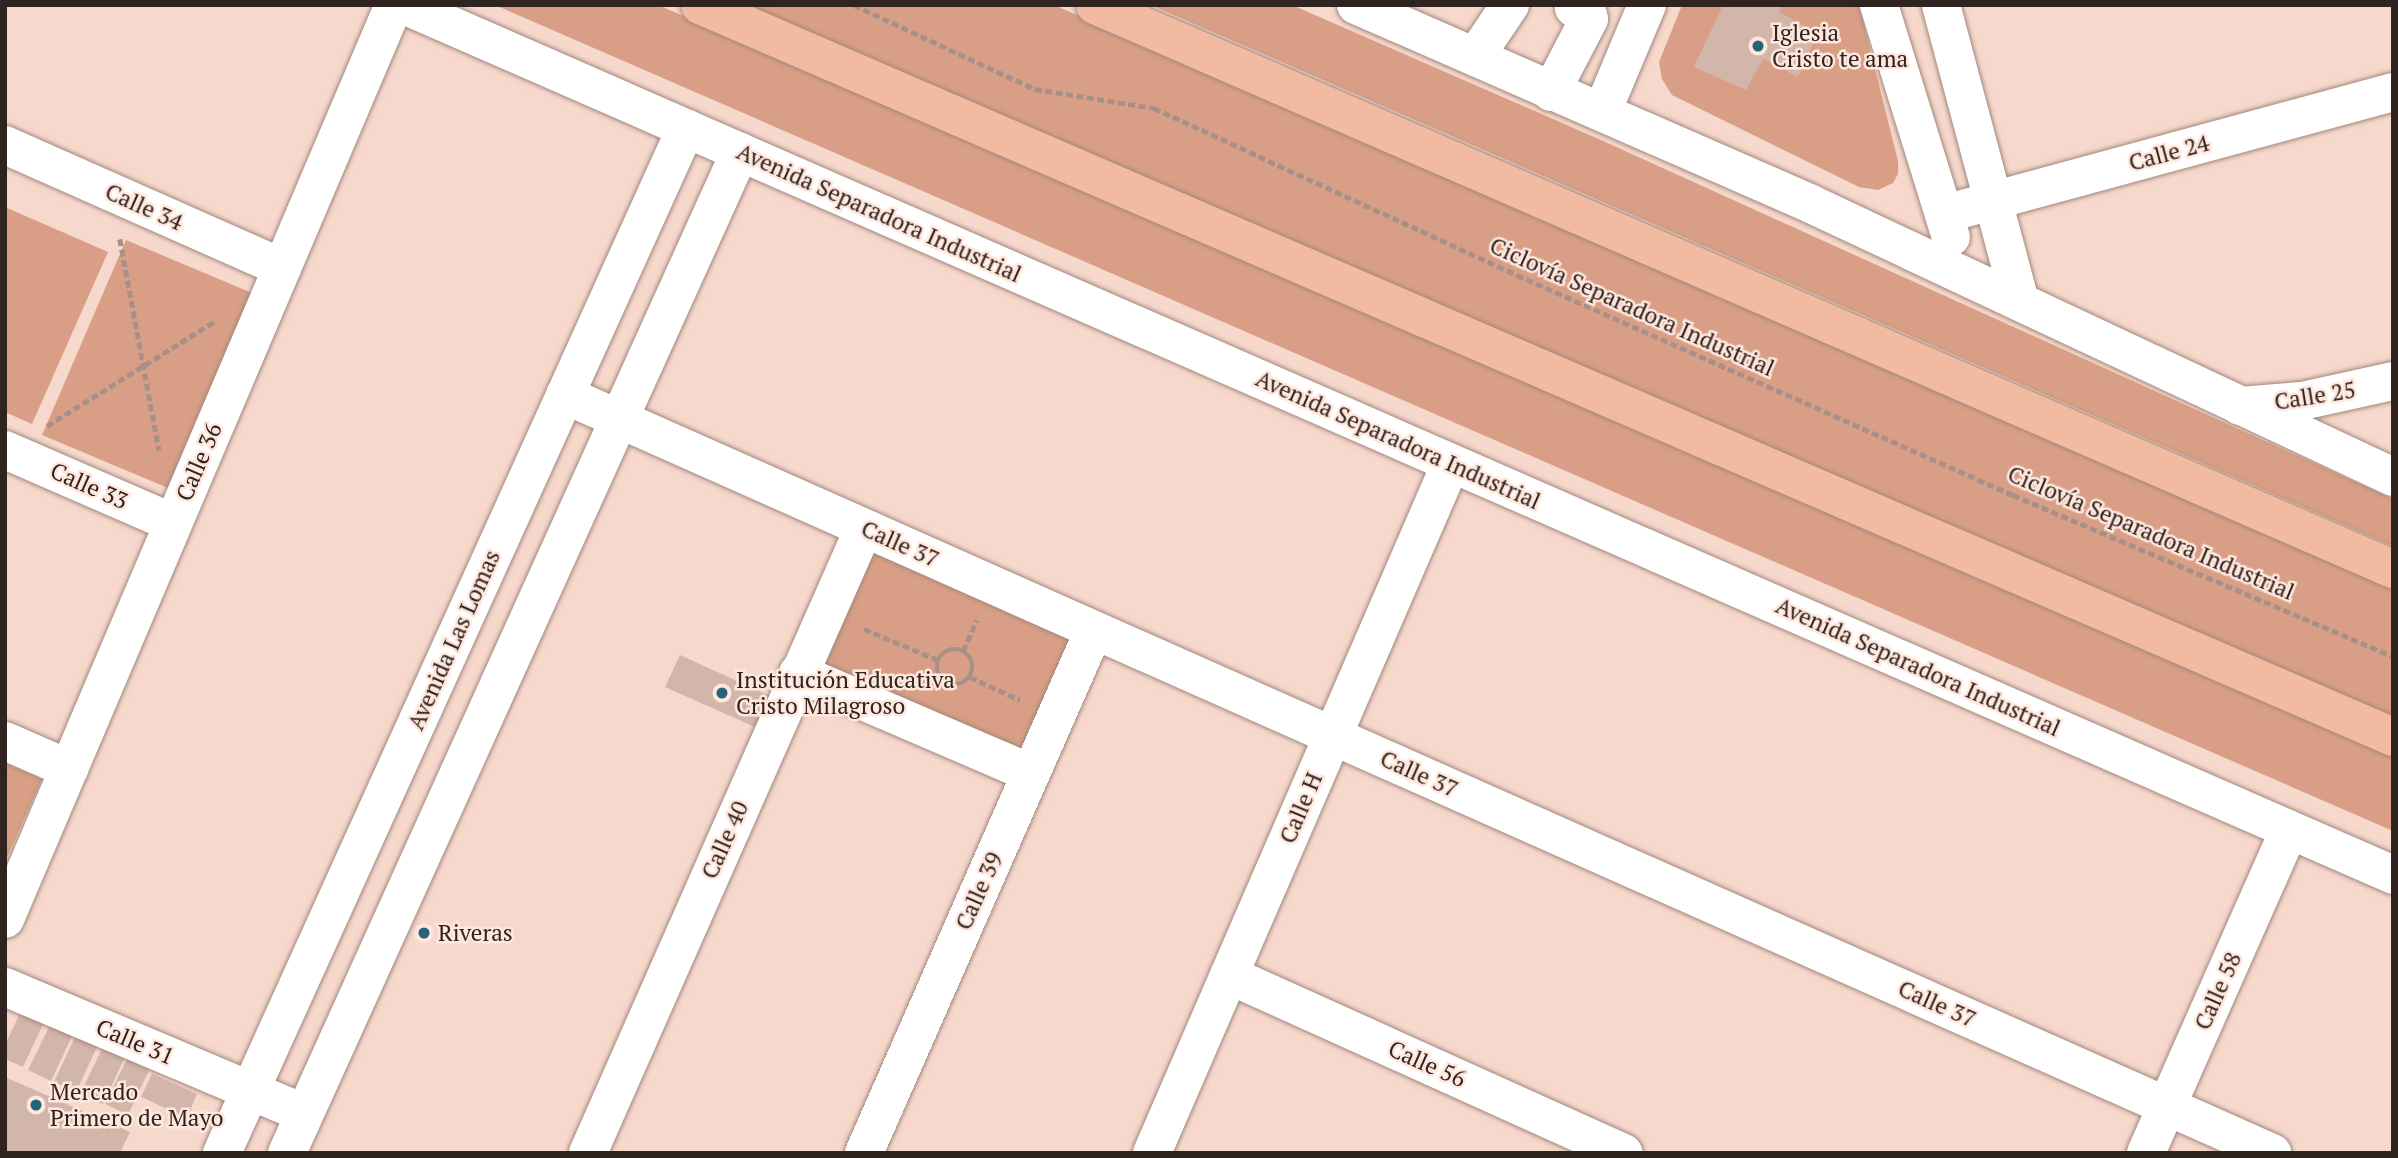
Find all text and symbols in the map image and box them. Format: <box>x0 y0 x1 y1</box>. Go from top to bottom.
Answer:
place label: Iglesia Cristo te ama <box>1772 19 1908 73</box>
marker: Iglesia Cristo te ama <box>1750 38 1766 54</box>
street label: Calle 24 <box>2126 129 2212 177</box>
street label: Avenida Separadora Industrial <box>733 138 1025 288</box>
street label: Calle 34 <box>101 178 187 236</box>
street label: Ciclovía Separadora Industrial <box>1485 232 1779 382</box>
street label: Avenida Separadora Industrial <box>1252 365 1544 515</box>
street label: Calle 25 <box>2272 376 2358 416</box>
street label: Calle 36 <box>170 419 228 505</box>
street label: Calle 33 <box>46 457 132 515</box>
street label: Ciclovía Separadora Industrial <box>2004 460 2298 606</box>
street label: Calle 37 <box>857 515 943 573</box>
street label: Avenida Las Lomas <box>402 546 506 734</box>
street label: Avenida Separadora Industrial <box>1772 592 2064 742</box>
place label: Institución Educativa Cristo Milagroso <box>736 666 955 720</box>
marker: Institución Educativa Cristo Milagroso <box>714 685 730 701</box>
street label: Calle 37 <box>1376 745 1462 803</box>
street label: Calle H <box>1274 768 1328 848</box>
street label: Calle 40 <box>696 797 754 883</box>
street label: Calle 39 <box>950 848 1008 934</box>
place label: Riveras <box>438 919 513 947</box>
marker: Riveras <box>416 925 432 941</box>
street label: Calle 58 <box>2189 948 2247 1034</box>
street label: Calle 37 <box>1894 975 1980 1033</box>
street label: Calle 31 <box>92 1013 178 1071</box>
street label: Calle 56 <box>1384 1035 1470 1093</box>
place label: Mercado Primero de Mayo <box>50 1078 223 1132</box>
marker: Mercado Primero de Mayo <box>28 1097 44 1113</box>

